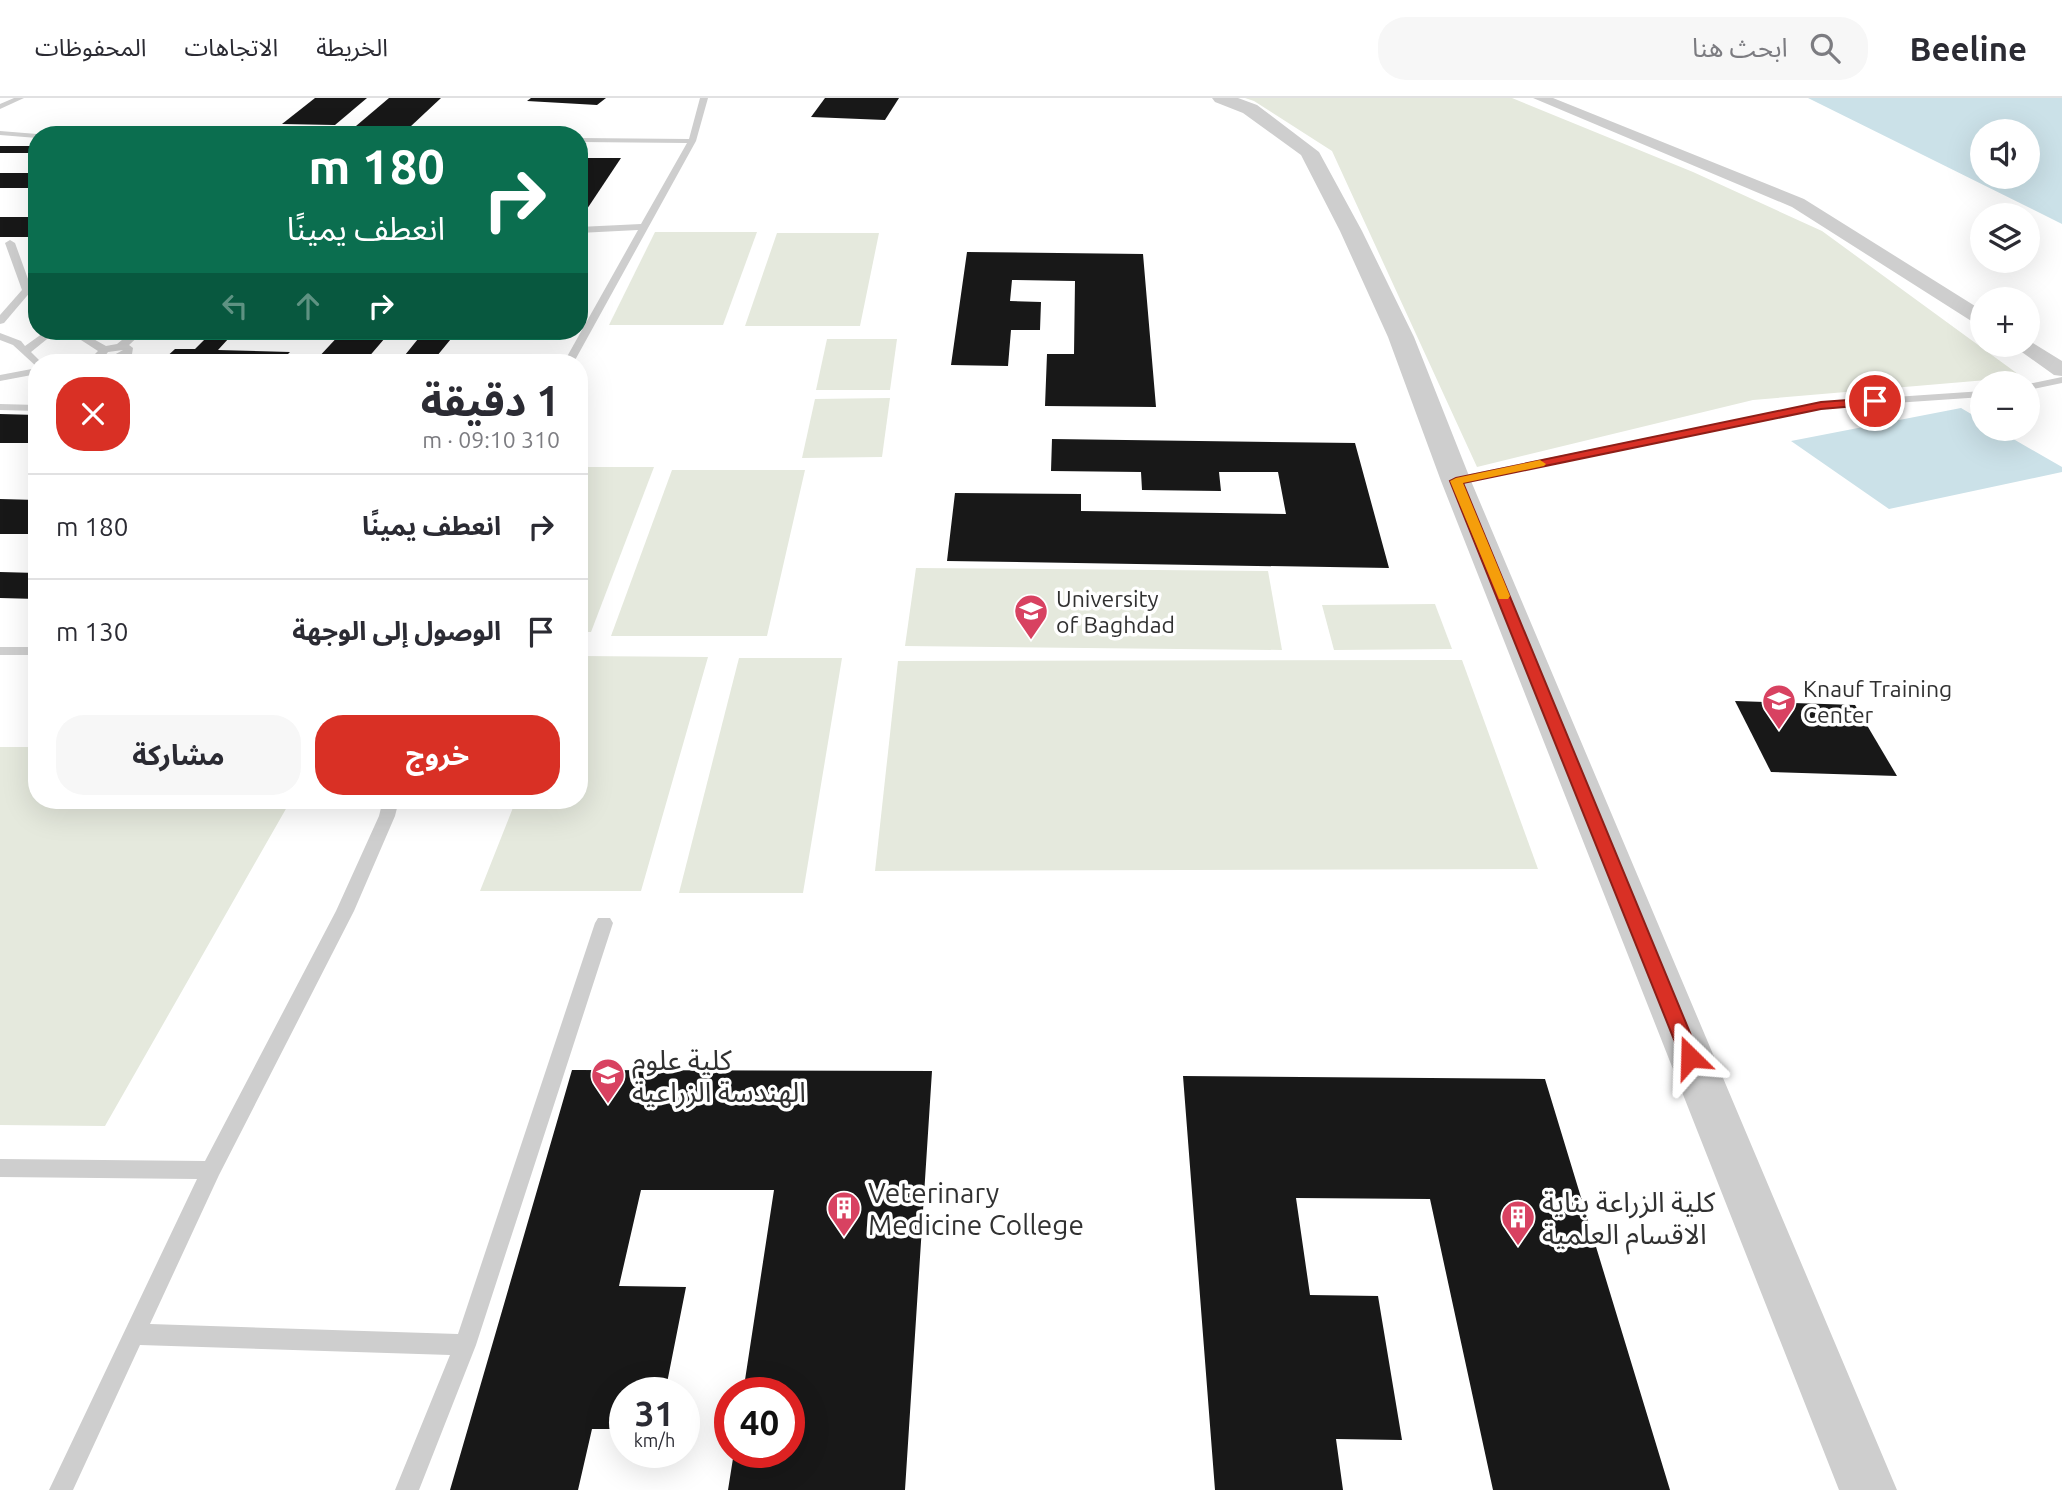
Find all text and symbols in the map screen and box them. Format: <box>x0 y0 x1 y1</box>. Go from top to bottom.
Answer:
search box <box>1378 17 1868 80</box>
icon: search <box>1806 29 1844 67</box>
text: Beeline <box>1910 30 2027 67</box>
text: ابحث هنا <box>1692 33 1788 62</box>
text: المحفوظات <box>35 34 146 61</box>
text: الاتجاهات <box>184 34 278 61</box>
text: الخريطة <box>316 34 388 61</box>
map controls <box>1970 119 2040 441</box>
button: sound <box>1970 119 2040 189</box>
text: 180 m <box>308 138 445 193</box>
icon: right <box>469 154 560 245</box>
button: layers <box>1970 203 2040 273</box>
text: انعطف يمينًا <box>287 210 445 246</box>
icon: left <box>216 287 254 325</box>
icon: ahead <box>289 287 327 325</box>
icon: right <box>362 287 400 325</box>
button: + <box>1970 287 2040 357</box>
pin <box>1845 371 1905 431</box>
button: − <box>1970 371 2040 441</box>
button: close <box>56 377 130 451</box>
text: 1 دقيقة <box>421 377 560 424</box>
icon: arrive <box>1856 382 1894 420</box>
text: 310 m · 09:10 <box>422 427 560 452</box>
icon: right <box>522 508 560 546</box>
text: انعطف يمينًا <box>362 511 501 540</box>
text: 180 m <box>56 512 128 541</box>
place label: University of Baghdad <box>1056 586 1175 637</box>
school or university icon: University of Baghdad <box>1012 592 1050 641</box>
icon: arrive <box>522 613 560 651</box>
text: الوصول إلى الوجهة <box>292 616 501 645</box>
text: 130 m <box>56 617 128 646</box>
place label: Knauf Training Center <box>1803 676 1952 727</box>
school or university icon: Knauf Training Center <box>1760 682 1798 731</box>
button: مشاركة <box>56 715 301 795</box>
button: خروج <box>315 715 560 795</box>
position arrow <box>1653 1020 1727 1094</box>
place label: كلية علوم الهندسة الزراعية <box>632 1044 806 1109</box>
school or university icon: كلية علوم الهندسة الزراعية <box>589 1056 627 1105</box>
place label: Veterinary Medicine College <box>868 1177 1084 1240</box>
place label: كلية الزراعة بناية الاقسام العلمية <box>1542 1186 1716 1255</box>
building icon: Veterinary Medicine College <box>825 1189 863 1238</box>
building icon: كلية الزراعة بناية الاقسام العلمية <box>1499 1198 1537 1247</box>
speed limit sign: 40 <box>714 1377 805 1468</box>
text: 31 <box>635 1393 674 1433</box>
text: km/h <box>634 1430 675 1450</box>

